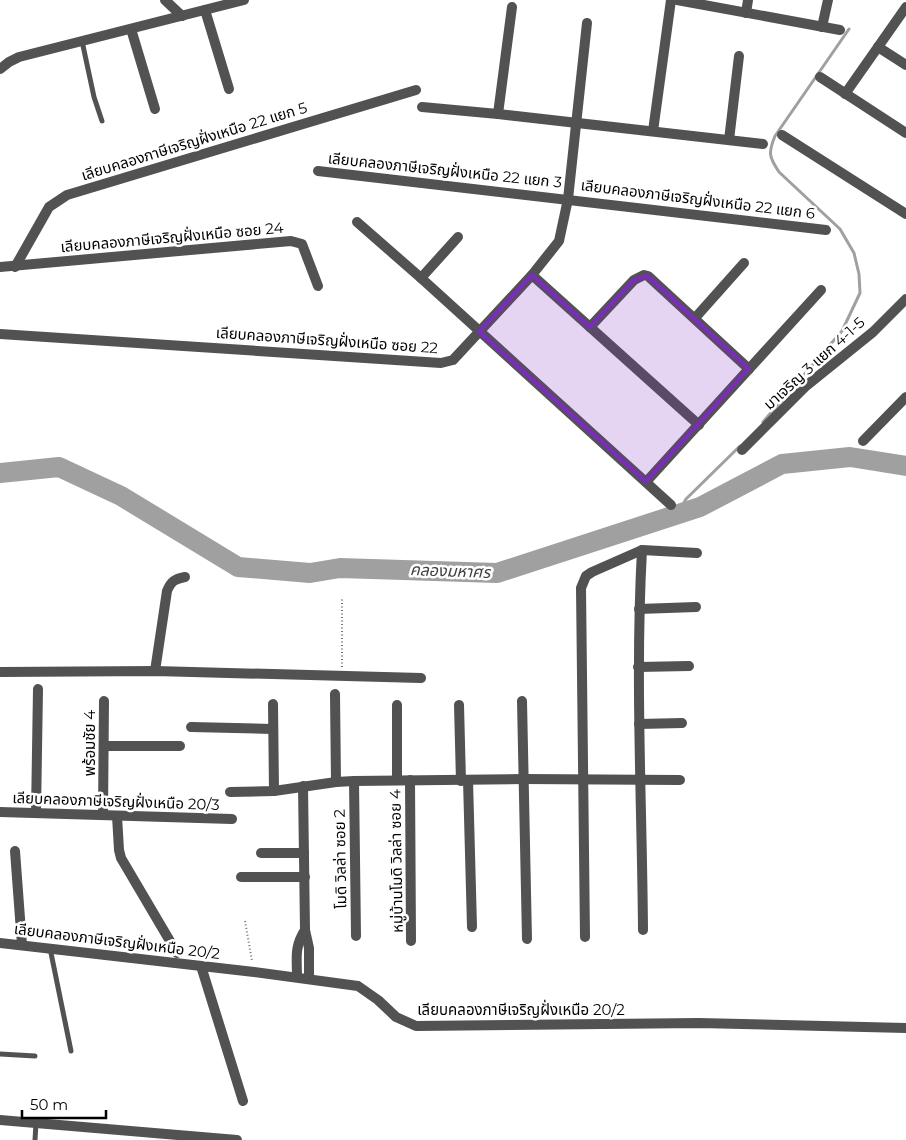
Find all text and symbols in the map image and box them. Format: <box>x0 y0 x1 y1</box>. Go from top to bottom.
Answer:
street label: เลียบคลองภาษีเจริญฝั่งเหนือ 22 แยก 5 <box>79 97 309 184</box>
street label: เลียบคลองภาษีเจริญฝั่งเหนือ 22 แยก 3 <box>327 148 563 192</box>
street label: เลียบคลองภาษีเจริญฝั่งเหนือ 22 แยก 6 <box>580 175 816 223</box>
street label: เลียบคลองภาษีเจริญฝั่งเหนือ ซอย 24 <box>60 217 284 256</box>
street label: มาเจริญ 3 แยก 4-1-5 <box>759 313 869 413</box>
street label: เลียบคลองภาษีเจริญฝั่งเหนือ ซอย 22 <box>215 322 439 357</box>
water label: คลองมหาศร <box>410 560 492 582</box>
street label: พร้อมชัย 4 <box>80 710 99 776</box>
street label: เลียบคลองภาษีเจริญฝั่งเหนือ 20/3 <box>12 787 220 814</box>
street label: หมู่บ้านโมดิ วิลล่า ซอย 4 <box>385 789 407 933</box>
street label: โมดิ วิลล่า ซอย 2 <box>330 809 350 909</box>
street label: เลียบคลองภาษีเจริญฝั่งเหนือ 20/2 <box>13 919 221 963</box>
street label: เลียบคลองภาษีเจริญฝั่งเหนือ 20/2 <box>417 999 625 1019</box>
scale bar <box>22 1088 106 1120</box>
text: 50 m <box>30 1095 68 1114</box>

